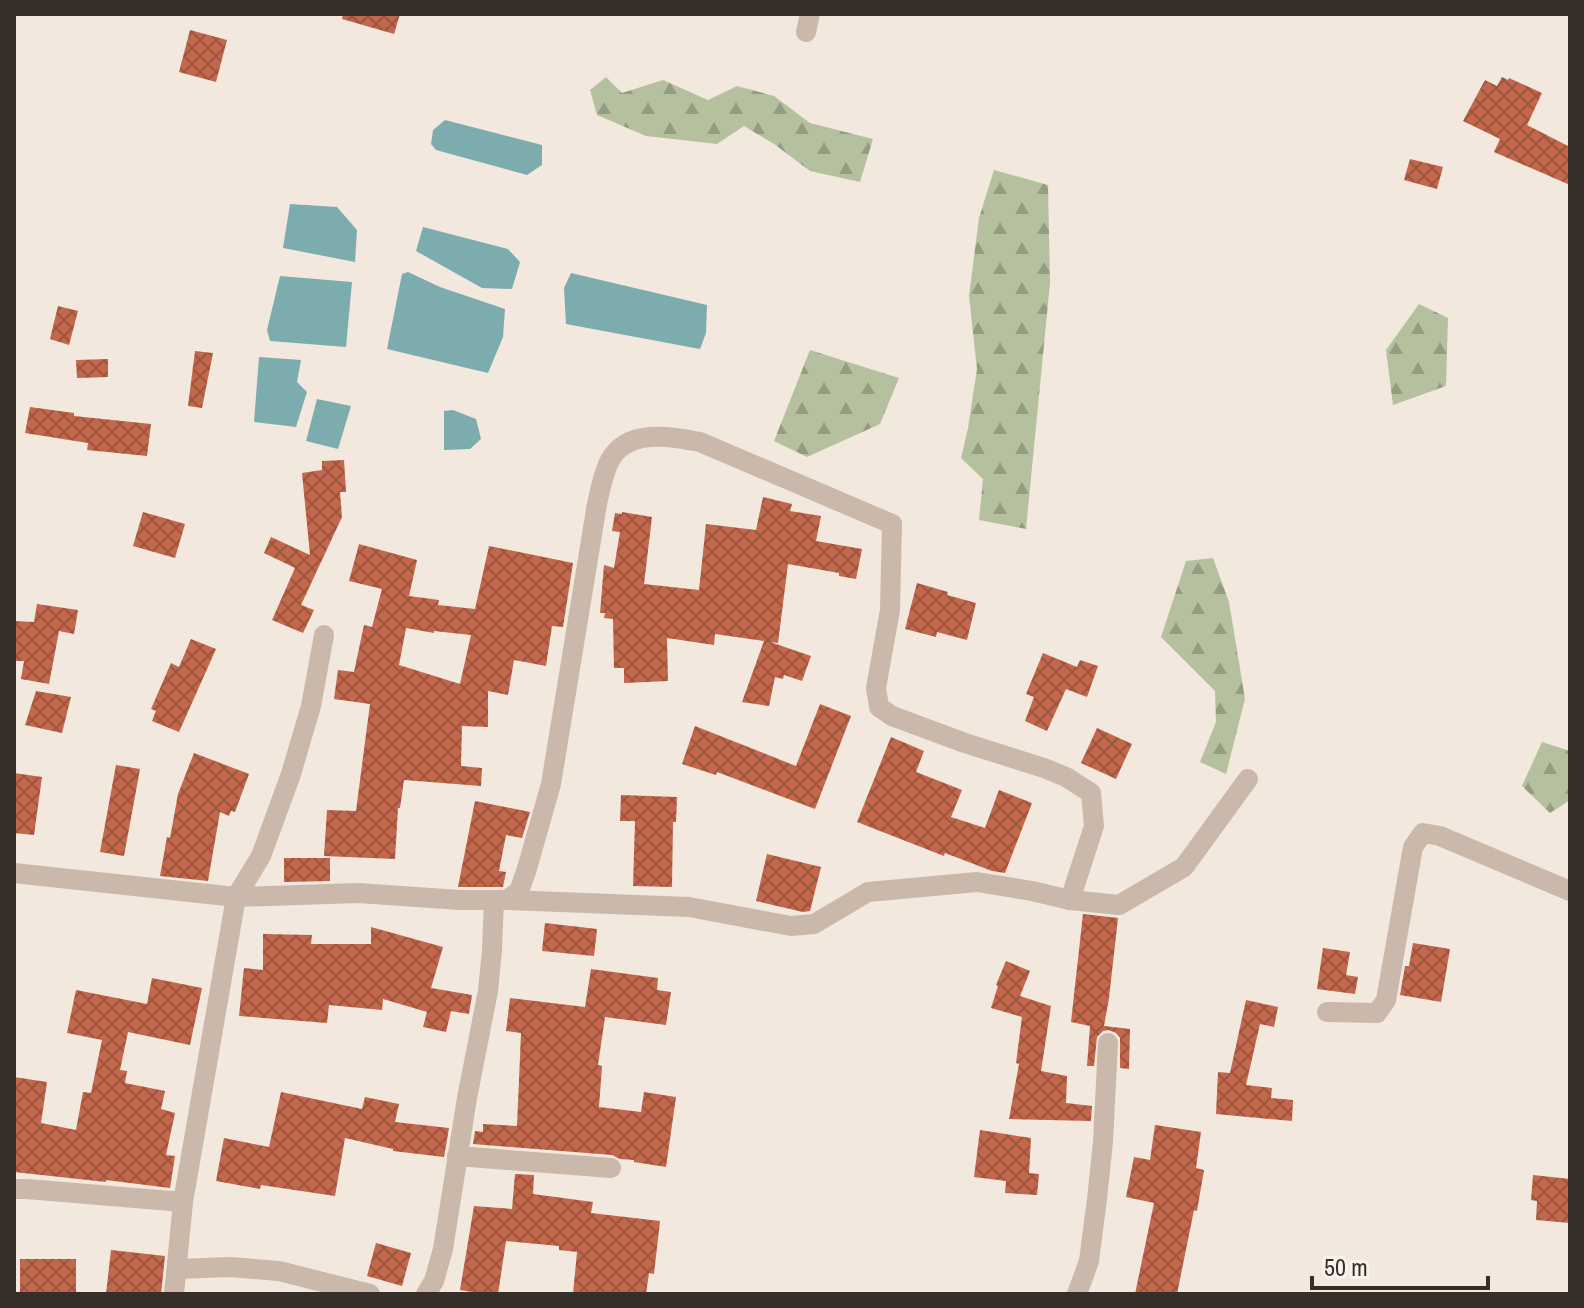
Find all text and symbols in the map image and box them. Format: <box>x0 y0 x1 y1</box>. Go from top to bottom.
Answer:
scale bar <box>1312 1240 1488 1290</box>
text: 50 m <box>1324 1251 1368 1283</box>

